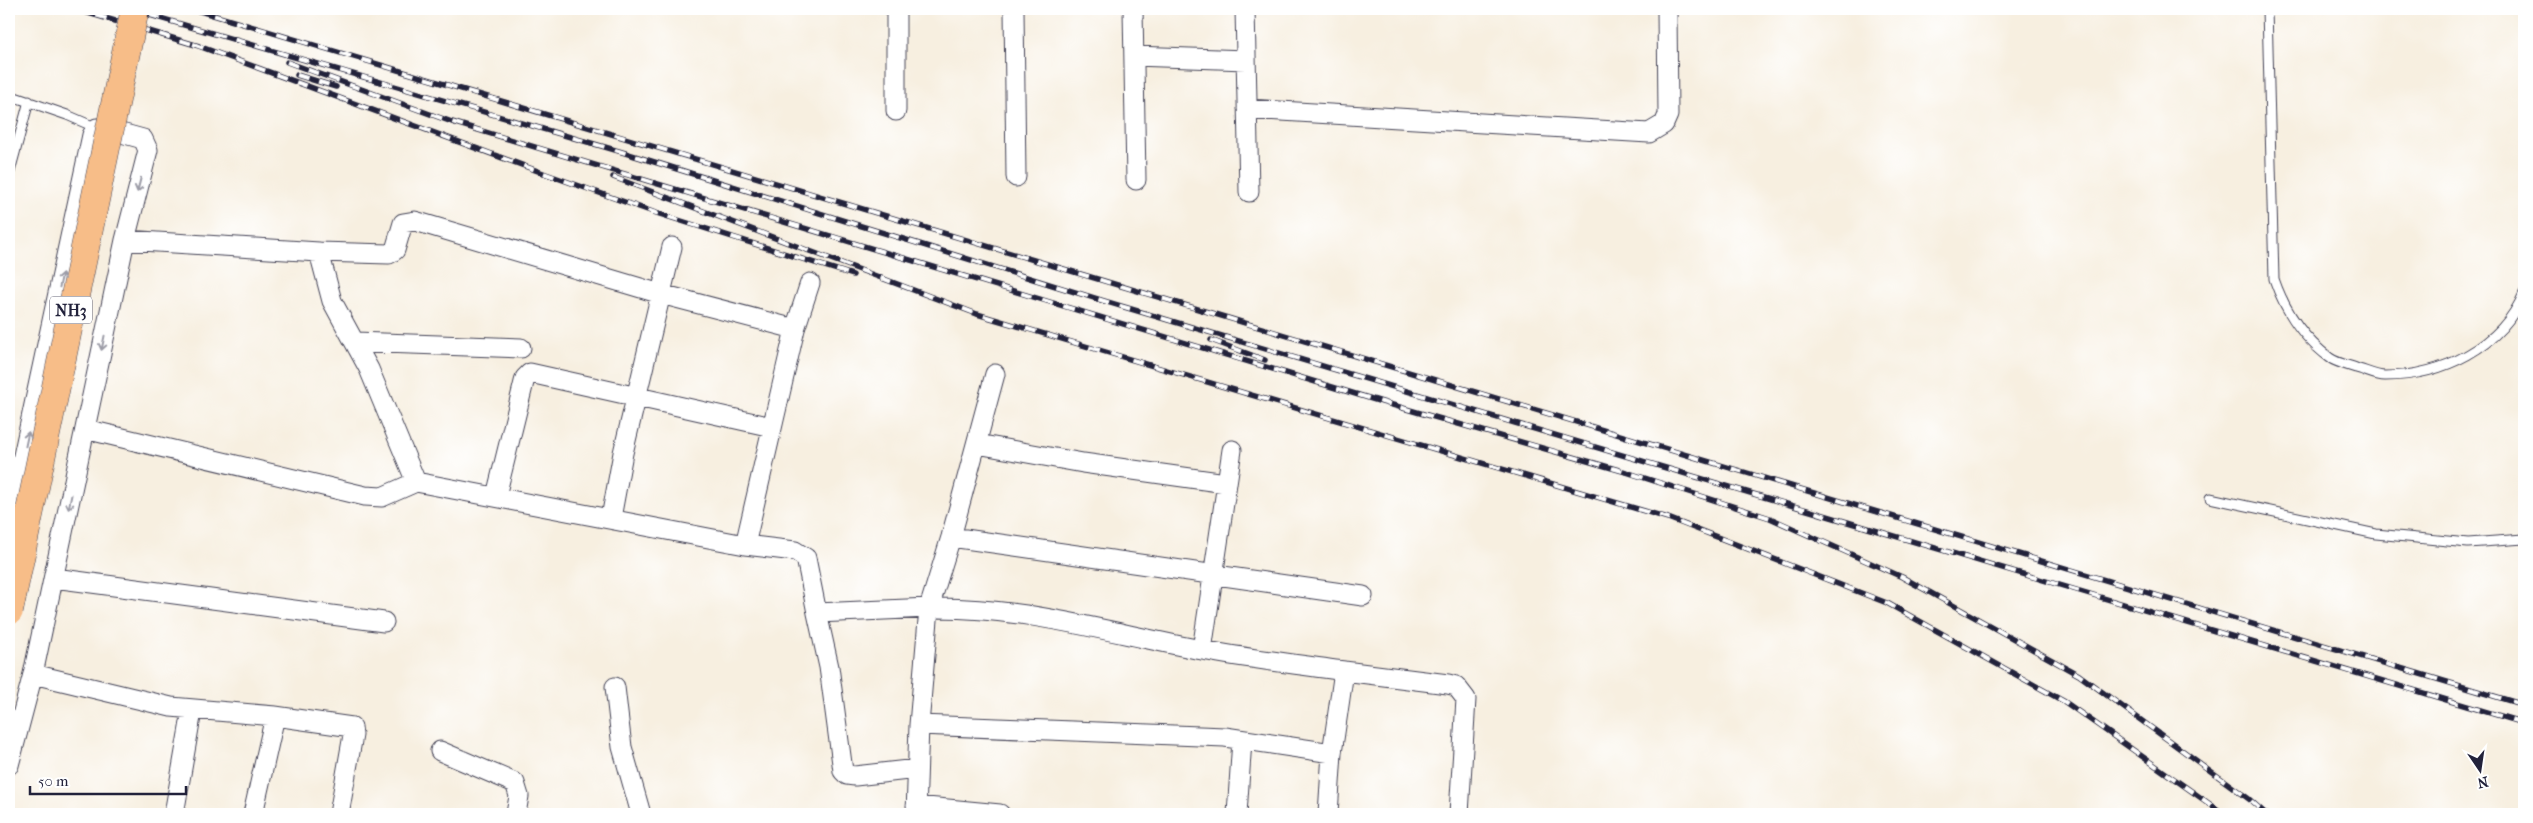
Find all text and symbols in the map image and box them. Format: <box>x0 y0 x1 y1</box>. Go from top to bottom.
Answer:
one-way arrow <box>134 176 143 192</box>
one-way arrow <box>57 273 66 289</box>
road number: NH3 <box>50 296 92 324</box>
one-way arrow <box>98 335 108 351</box>
one-way arrow <box>23 431 32 447</box>
one-way arrow <box>65 494 74 510</box>
north arrow <box>2456 746 2506 796</box>
scale bar <box>30 763 186 795</box>
text: 50 m <box>38 772 69 790</box>
text: N <box>2475 773 2490 792</box>

